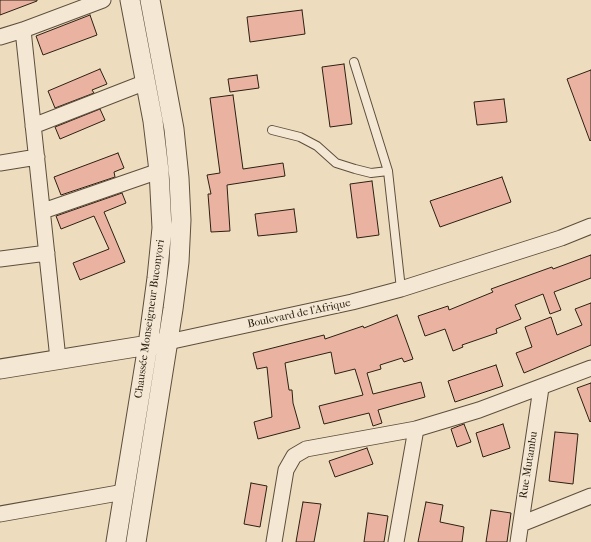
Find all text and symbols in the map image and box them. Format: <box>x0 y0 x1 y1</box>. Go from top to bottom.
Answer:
street label: Chaussée Monseigneur Buconyori <box>132 239 168 399</box>
street label: Boulevard de l'Afrique <box>246 297 352 331</box>
street label: Rue Mutambu <box>517 430 541 500</box>

